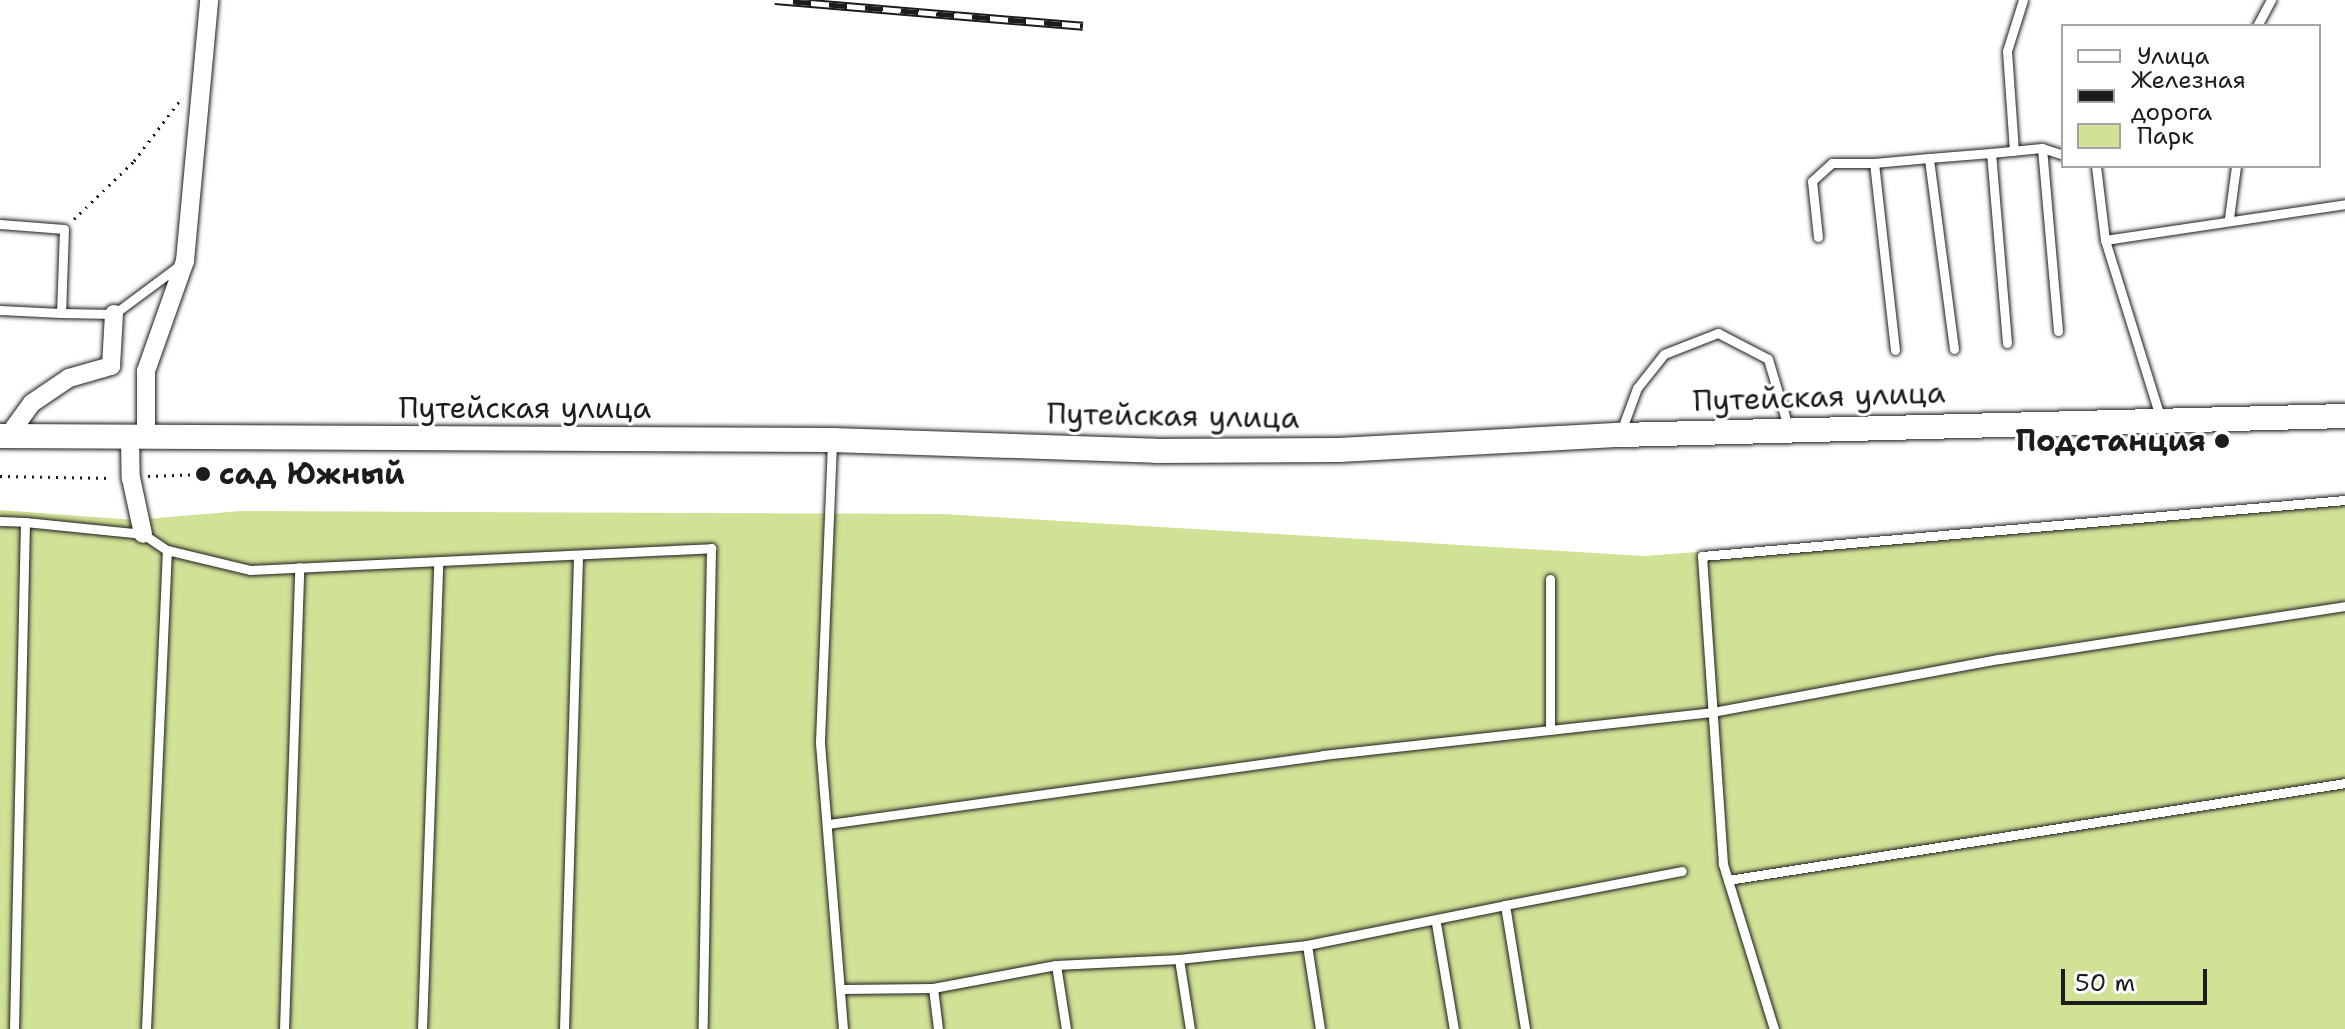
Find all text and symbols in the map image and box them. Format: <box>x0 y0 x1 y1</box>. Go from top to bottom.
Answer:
legend <box>2061 24 2321 168</box>
text: Улица <box>2137 40 2210 72</box>
text: Железная дорога <box>2131 64 2246 128</box>
text: Парк <box>2137 120 2194 152</box>
street label: Путейская улица <box>1692 375 1946 419</box>
street label: Путейская улица <box>399 390 651 426</box>
street label: Путейская улица <box>1046 396 1300 436</box>
place label: Подстанция <box>2016 423 2206 459</box>
marker: Подстанция <box>2213 432 2231 450</box>
place label: сад Южный <box>219 456 405 492</box>
marker: сад Южный <box>194 465 212 483</box>
scale bar <box>2065 953 2211 1003</box>
text: 50 m <box>2075 967 2135 999</box>

